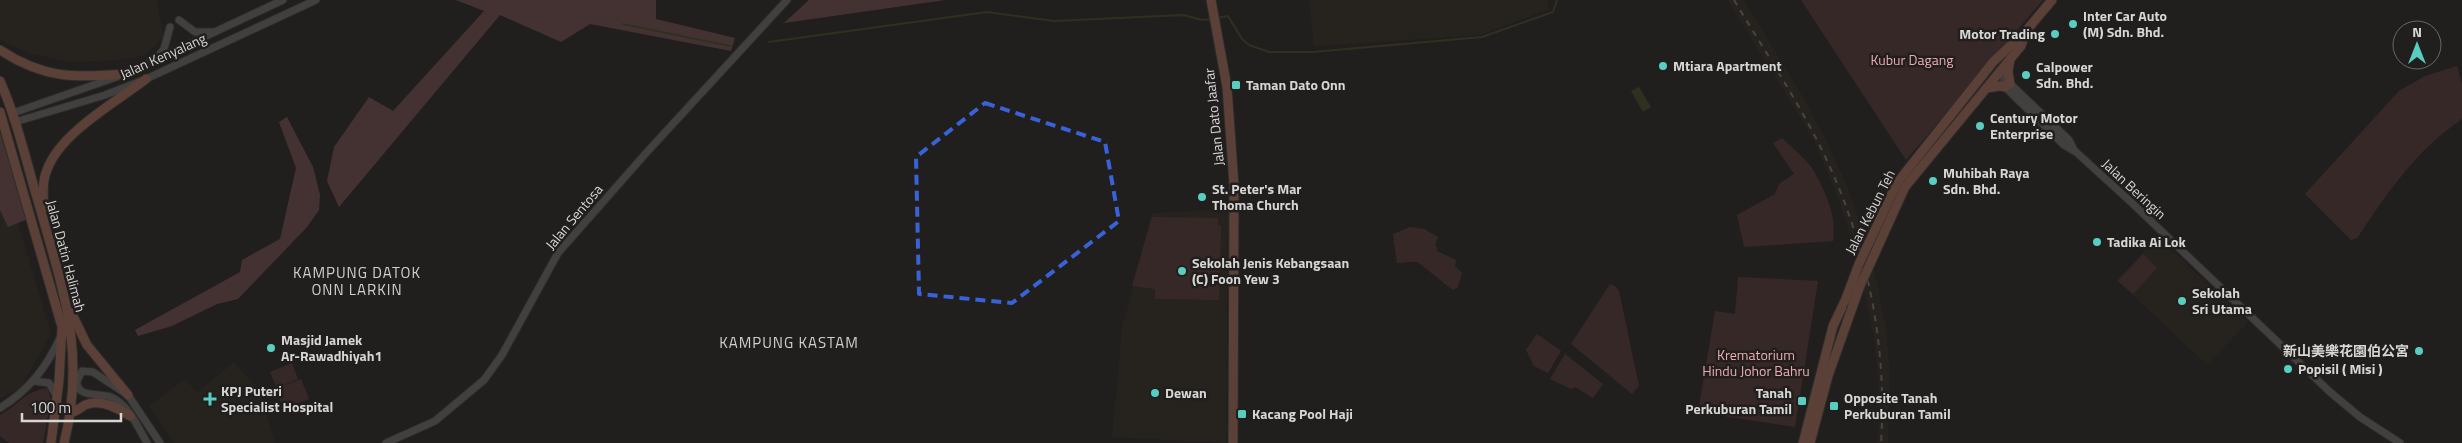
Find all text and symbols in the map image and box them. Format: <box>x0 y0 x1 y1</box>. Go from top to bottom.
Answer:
place label: Inter Car Auto (M) Sdn. Bhd. <box>2083 5 2167 42</box>
marker: Inter Car Auto (M) Sdn. Bhd. <box>2067 18 2079 30</box>
north arrow <box>2392 20 2442 70</box>
text: N <box>2412 21 2422 42</box>
place label: Motor Trading <box>1959 23 2046 44</box>
street label: Jalan Kenyalang <box>116 27 209 84</box>
marker: Motor Trading <box>2049 28 2061 40</box>
park label: Kubur Dagang <box>1871 49 1953 70</box>
place label: Mtiara Apartment <box>1673 55 1782 76</box>
place label: Calpower Sdn. Bhd. <box>2036 56 2093 93</box>
marker: Mtiara Apartment <box>1657 60 1669 72</box>
street label: Jalan Dato Jaafar <box>1198 67 1229 167</box>
marker: Calpower Sdn. Bhd. <box>2020 69 2032 81</box>
place label: Taman Dato Onn <box>1246 74 1346 95</box>
marker: Taman Dato Onn <box>1230 79 1242 91</box>
place label: Century Motor Enterprise <box>1990 107 2078 144</box>
marker: Century Motor Enterprise <box>1974 120 1986 132</box>
street label: Jalan Beringin <box>2098 153 2171 224</box>
place label: Muhibah Raya Sdn. Bhd. <box>1943 162 2029 199</box>
street label: Jalan Kebun Teh <box>1839 166 1900 258</box>
marker: Muhibah Raya Sdn. Bhd. <box>1927 175 1939 187</box>
place label: St. Peter's Mar Thoma Church <box>1212 178 1302 215</box>
street label: Jalan Sentosa <box>540 179 607 254</box>
marker: St. Peter's Mar Thoma Church <box>1196 191 1208 203</box>
street label: Jalan Datin Halimah <box>41 197 92 314</box>
place label: Tadika Ai Lok <box>2107 231 2186 252</box>
marker: Tadika Ai Lok <box>2091 236 2103 248</box>
place label: Sekolah Jenis Kebangsaan (C) Foon Yew 3 <box>1192 252 1349 289</box>
district label: KAMPUNG DATOK ONN LARKIN <box>293 261 421 301</box>
marker: Sekolah Jenis Kebangsaan (C) Foon Yew 3 <box>1176 265 1188 277</box>
place label: Sekolah Sri Utama <box>2192 282 2252 319</box>
marker: Sekolah Sri Utama <box>2176 295 2188 307</box>
place label: Masjid Jamek Ar-Rawadhiyah1 <box>281 329 382 366</box>
district label: KAMPUNG KASTAM <box>719 331 859 354</box>
place label: 新山美樂花園伯公宮 <box>2283 340 2409 361</box>
marker: Masjid Jamek Ar-Rawadhiyah1 <box>265 342 277 354</box>
park label: Krematorium Hindu Johor Bahru <box>1702 344 1810 381</box>
marker: 新山美樂花園伯公宮 <box>2413 345 2425 357</box>
place label: Popisil ( Misi ) <box>2298 358 2383 379</box>
marker: Popisil ( Misi ) <box>2282 363 2294 375</box>
place label: KPJ Puteri Specialist Hospital <box>221 380 333 417</box>
place label: Dewan <box>1165 382 1207 403</box>
place label: Tanah Perkuburan Tamil <box>1685 382 1792 419</box>
marker: Dewan <box>1149 387 1161 399</box>
place label: Opposite Tanah Perkuburan Tamil <box>1844 387 1951 424</box>
scale bar <box>22 390 121 422</box>
marker: KPJ Puteri Specialist Hospital <box>203 392 217 406</box>
marker: Tanah Perkuburan Tamil <box>1796 395 1808 407</box>
text: 100 m <box>30 396 71 419</box>
marker: Opposite Tanah Perkuburan Tamil <box>1828 400 1840 412</box>
place label: Kacang Pool Haji <box>1252 403 1353 424</box>
marker: Kacang Pool Haji <box>1236 408 1248 420</box>

